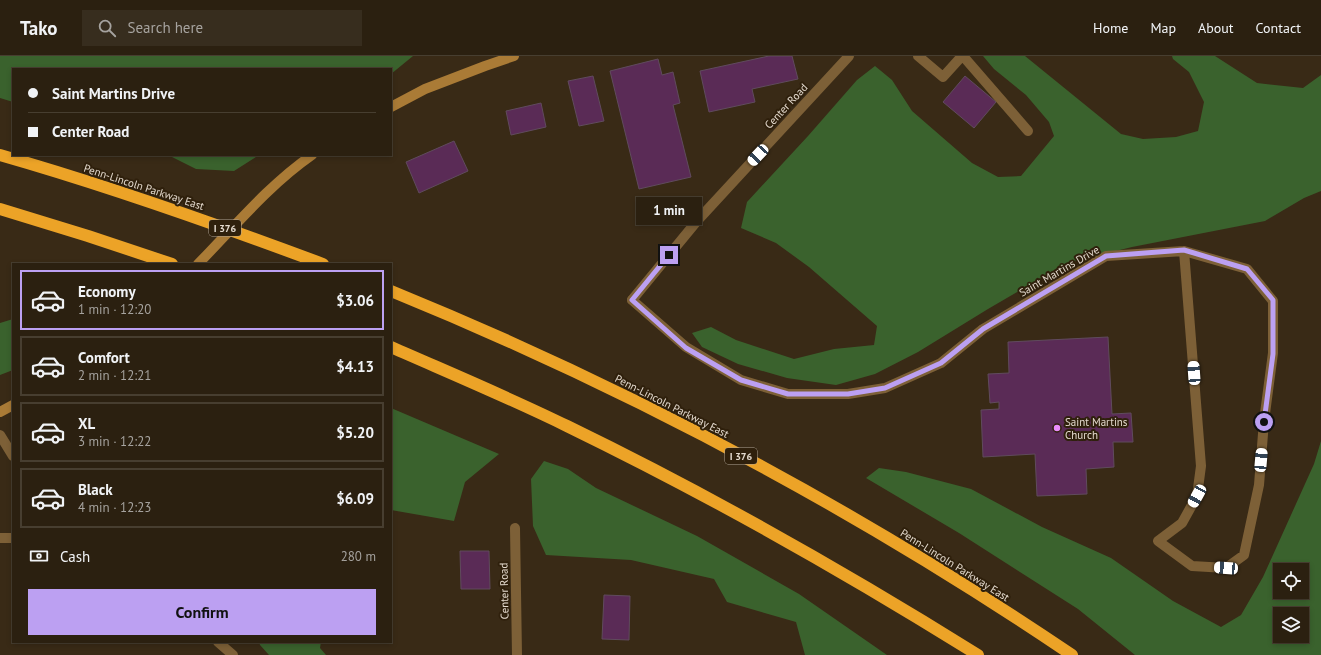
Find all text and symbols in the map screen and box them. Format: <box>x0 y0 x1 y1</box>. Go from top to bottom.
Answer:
search box <box>82 10 362 46</box>
text: Tako <box>20 16 58 40</box>
icon: search <box>96 17 118 39</box>
text: Search here <box>128 18 203 37</box>
text: Home <box>1093 19 1128 37</box>
text: Map <box>1150 19 1176 37</box>
text: About <box>1198 19 1234 37</box>
text: Contact <box>1256 19 1301 37</box>
street label: Center Road <box>762 80 810 131</box>
text: Saint Martins Drive <box>52 84 175 103</box>
text: Center Road <box>52 122 129 141</box>
car <box>745 142 771 168</box>
street label: Penn-Lincoln Parkway East <box>82 161 206 213</box>
callout: 1 min <box>636 197 702 225</box>
text: 1 min <box>653 202 685 219</box>
road number: I 376 <box>209 220 241 236</box>
street label: Saint Martins Drive <box>1016 242 1102 300</box>
route end <box>660 246 678 264</box>
icon: car <box>30 282 66 318</box>
text: Economy <box>78 282 136 301</box>
text: $3.06 <box>336 291 374 310</box>
text: 1 min · 12:20 <box>78 301 151 318</box>
icon: car <box>30 348 66 384</box>
text: Comfort <box>78 348 130 367</box>
text: $4.13 <box>336 357 374 376</box>
car <box>1187 361 1201 385</box>
text: 2 min · 12:21 <box>78 367 151 384</box>
street label: Penn-Lincoln Parkway East <box>613 371 732 441</box>
route start <box>1255 413 1273 431</box>
icon: car <box>30 414 66 450</box>
text: XL <box>78 414 95 433</box>
place label: Saint Martins Church <box>1065 415 1128 442</box>
text: $5.20 <box>336 423 374 442</box>
marker: Saint Martins Church <box>1052 423 1062 433</box>
text: 3 min · 12:22 <box>78 433 151 450</box>
road number: I 376 <box>725 448 757 464</box>
car <box>1254 448 1268 472</box>
icon: car <box>30 480 66 516</box>
text: Black <box>78 480 113 499</box>
car <box>1186 483 1208 509</box>
text: $6.09 <box>336 489 374 508</box>
text: 4 min · 12:23 <box>78 499 151 516</box>
street label: Penn-Lincoln Parkway East <box>898 526 1012 604</box>
icon: cash <box>28 545 50 567</box>
text: Cash <box>60 547 90 566</box>
text: 280 m <box>341 548 376 565</box>
car <box>1214 561 1238 575</box>
street label: Center Road <box>497 562 511 619</box>
map controls <box>1273 563 1309 643</box>
button: locate <box>1273 563 1309 599</box>
button: Confirm <box>28 589 376 635</box>
button: layers <box>1273 607 1309 643</box>

